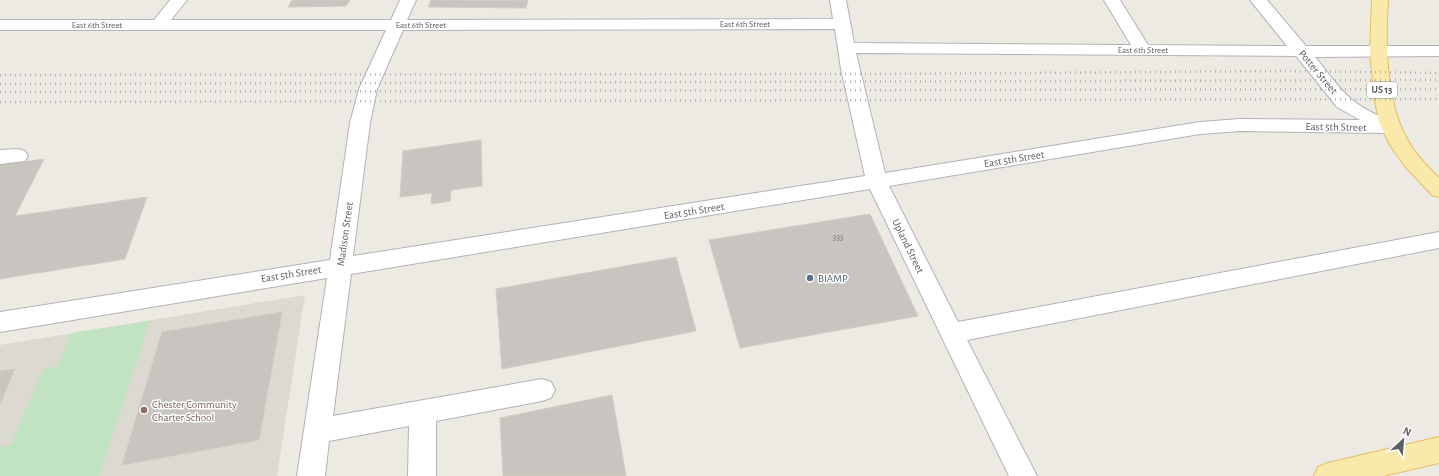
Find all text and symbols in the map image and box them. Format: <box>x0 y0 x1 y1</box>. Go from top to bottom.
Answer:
street label: East 6th Street <box>720 20 770 29</box>
street label: East 6th Street <box>72 21 122 30</box>
street label: East 6th Street <box>396 21 446 30</box>
street label: East 6th Street <box>1118 46 1168 55</box>
street label: Potter Street <box>1296 48 1340 97</box>
road number: US 13 <box>1367 82 1397 98</box>
street label: East 5th Street <box>1305 121 1367 133</box>
street label: East 5th Street <box>983 149 1046 169</box>
street label: Madison Street <box>335 201 355 267</box>
street label: East 5th Street <box>663 201 726 221</box>
street label: Upland Street <box>890 217 926 275</box>
house number: 333 <box>832 233 844 242</box>
street label: East 5th Street <box>260 264 323 284</box>
marker: BIAMP <box>805 273 815 283</box>
place label: BIAMP <box>818 273 848 284</box>
place label: Chester Community Charter School <box>152 399 237 423</box>
marker: Chester Community Charter School <box>139 405 149 415</box>
north arrow <box>1383 420 1423 460</box>
text: N <box>1401 425 1413 438</box>

